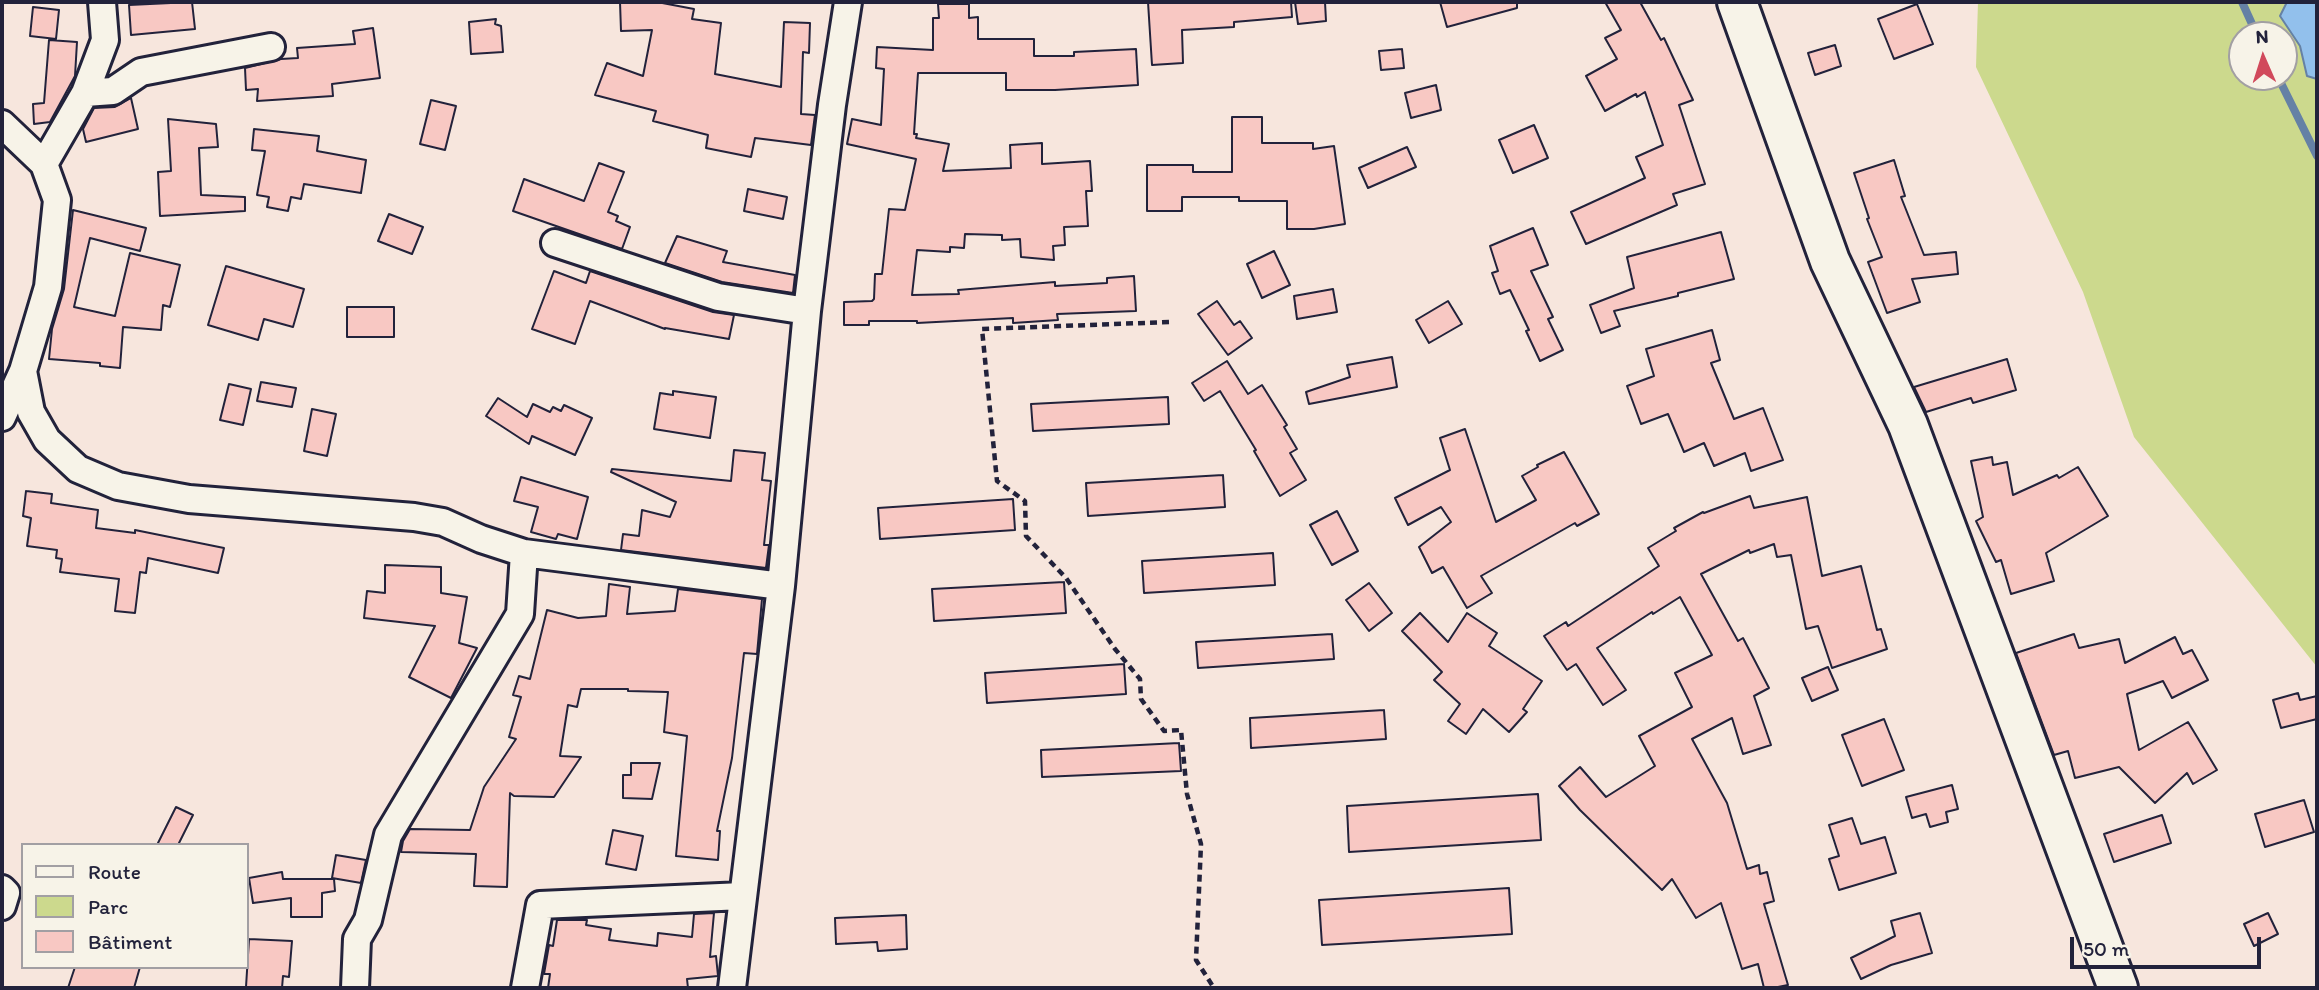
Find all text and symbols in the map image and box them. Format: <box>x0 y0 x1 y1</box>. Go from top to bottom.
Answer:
north arrow <box>2228 21 2298 91</box>
text: N <box>2255 25 2269 48</box>
legend <box>21 843 248 969</box>
text: Route <box>88 859 141 884</box>
text: Parc <box>88 894 128 919</box>
scale bar <box>2074 923 2265 967</box>
text: Bâtiment <box>88 929 172 954</box>
text: 50 m <box>2083 936 2129 961</box>

